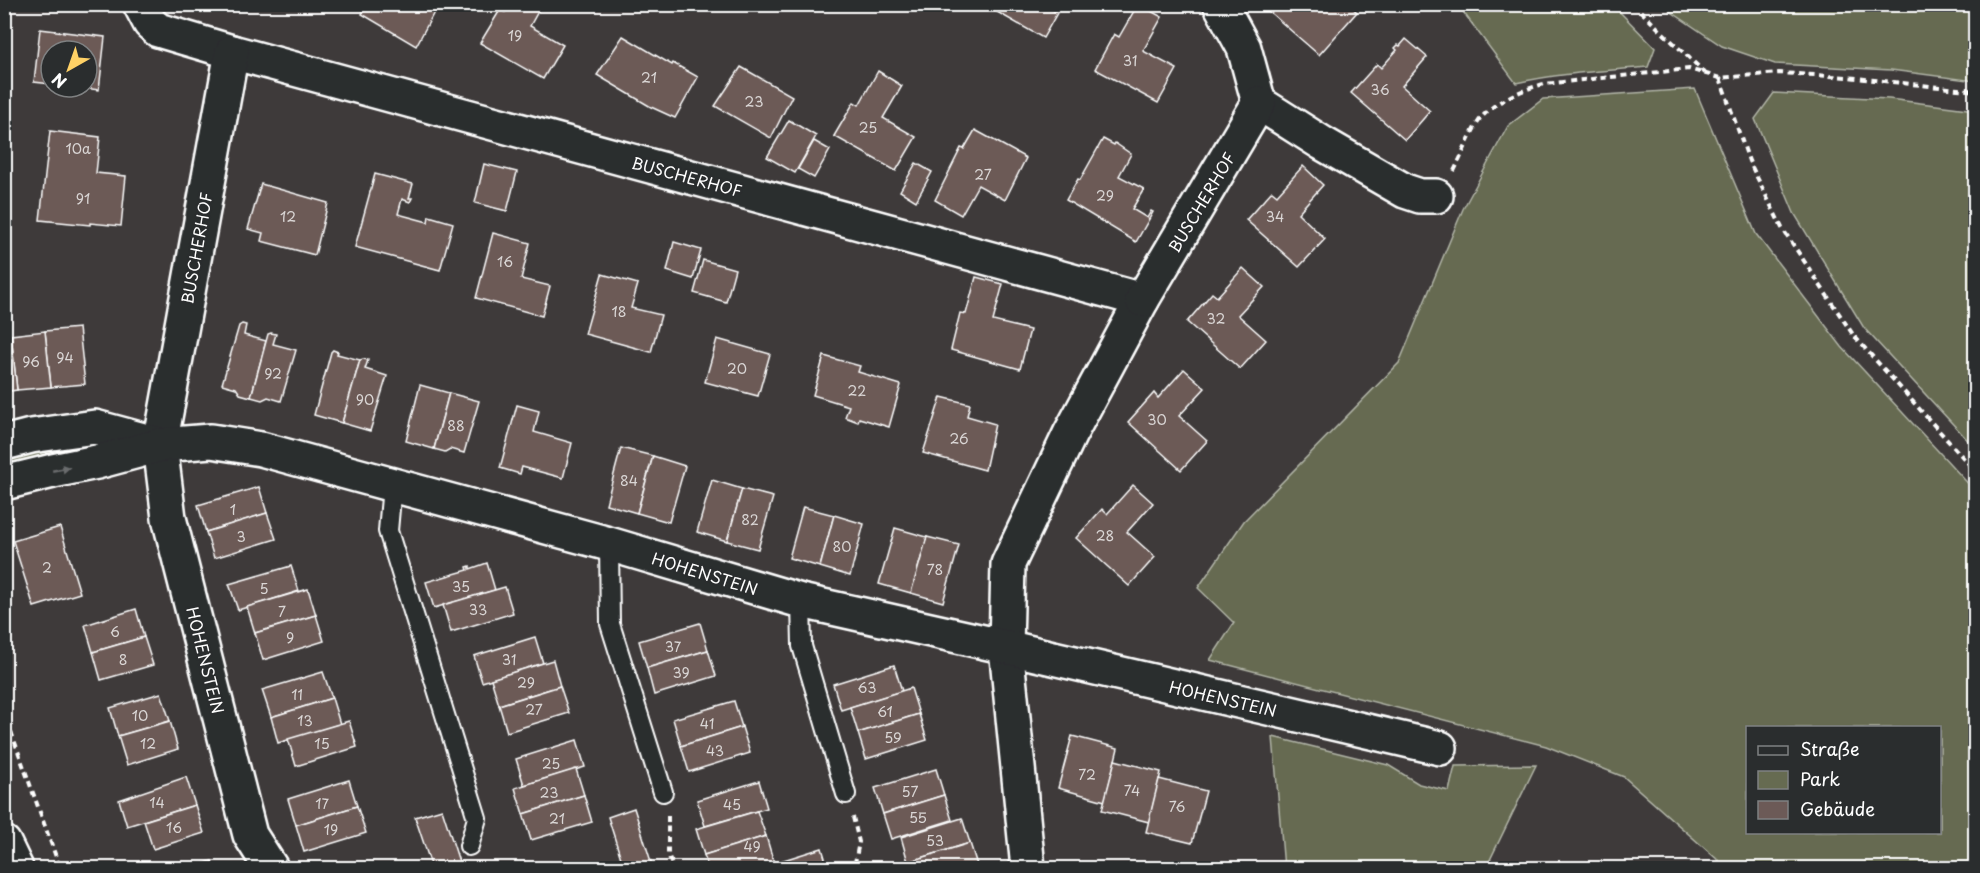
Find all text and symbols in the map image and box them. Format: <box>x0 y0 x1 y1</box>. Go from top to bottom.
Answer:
house number: 19 <box>508 25 522 46</box>
north arrow <box>39 39 99 99</box>
house number: 31 <box>1123 50 1137 71</box>
house number: 21 <box>641 67 657 88</box>
text: N <box>46 68 71 95</box>
house number: 36 <box>1370 79 1390 100</box>
house number: 23 <box>745 91 763 112</box>
house number: 25 <box>859 117 877 138</box>
house number: 10a <box>65 138 91 159</box>
street label: BUSCHERHOF <box>1162 147 1240 257</box>
street label: BUSCHERHOF <box>629 150 745 202</box>
house number: 27 <box>974 164 992 185</box>
house number: 29 <box>1096 185 1114 206</box>
house number: 91 <box>76 188 90 209</box>
street label: BUSCHERHOF <box>174 190 218 306</box>
house number: 12 <box>280 206 296 227</box>
house number: 34 <box>1266 206 1284 227</box>
house number: 16 <box>497 251 513 272</box>
house number: 18 <box>611 301 627 322</box>
house number: 32 <box>1207 308 1225 329</box>
house number: 94 <box>56 347 74 368</box>
house number: 96 <box>22 351 40 372</box>
house number: 20 <box>727 358 747 379</box>
house number: 92 <box>264 363 282 384</box>
house number: 22 <box>848 380 866 401</box>
house number: 90 <box>356 389 374 410</box>
house number: 30 <box>1147 409 1167 430</box>
house number: 88 <box>447 415 465 436</box>
house number: 26 <box>949 428 969 449</box>
one-way arrow <box>52 464 71 473</box>
house number: 84 <box>620 470 638 491</box>
house number: 1 <box>230 499 236 520</box>
house number: 82 <box>741 509 759 530</box>
house number: 28 <box>1096 525 1114 546</box>
house number: 3 <box>236 526 246 547</box>
house number: 80 <box>833 536 851 557</box>
street label: HOHENSTEIN <box>649 545 761 601</box>
house number: 2 <box>42 557 52 578</box>
house number: 78 <box>927 559 943 580</box>
house number: 35 <box>452 576 470 597</box>
house number: 5 <box>259 578 269 599</box>
house number: 33 <box>469 599 487 620</box>
house number: 7 <box>278 601 286 622</box>
street label: HOHENSTEIN <box>181 604 231 716</box>
house number: 6 <box>110 621 120 642</box>
house number: 9 <box>286 627 294 648</box>
house number: 37 <box>665 636 682 657</box>
house number: 8 <box>119 649 127 670</box>
house number: 31 <box>502 649 516 670</box>
house number: 39 <box>672 662 690 683</box>
house number: 29 <box>517 672 535 693</box>
street label: HOHENSTEIN <box>1167 674 1279 722</box>
house number: 63 <box>858 677 876 698</box>
house number: 11 <box>291 684 303 705</box>
house number: 27 <box>525 699 543 720</box>
house number: 61 <box>877 701 893 722</box>
house number: 10 <box>132 705 148 726</box>
house number: 13 <box>297 710 313 731</box>
house number: 41 <box>700 713 714 734</box>
legend <box>1746 726 1941 834</box>
house number: 59 <box>884 727 902 748</box>
house number: 12 <box>140 733 156 754</box>
house number: 15 <box>314 733 330 754</box>
text: Straße <box>1800 735 1860 762</box>
house number: 43 <box>706 740 724 761</box>
house number: 25 <box>542 753 560 774</box>
house number: 72 <box>1078 764 1096 785</box>
text: Park <box>1800 765 1840 792</box>
house number: 74 <box>1124 780 1140 801</box>
house number: 57 <box>902 781 918 802</box>
house number: 23 <box>540 782 558 803</box>
house number: 14 <box>149 792 165 813</box>
house number: 17 <box>315 793 329 814</box>
house number: 45 <box>723 794 741 815</box>
text: Gebäude <box>1800 795 1875 822</box>
house number: 76 <box>1169 796 1186 817</box>
house number: 55 <box>909 807 927 828</box>
house number: 21 <box>549 808 565 829</box>
house number: 16 <box>166 817 182 838</box>
house number: 19 <box>324 819 338 840</box>
house number: 53 <box>926 830 944 851</box>
house number: 49 <box>743 836 761 857</box>

